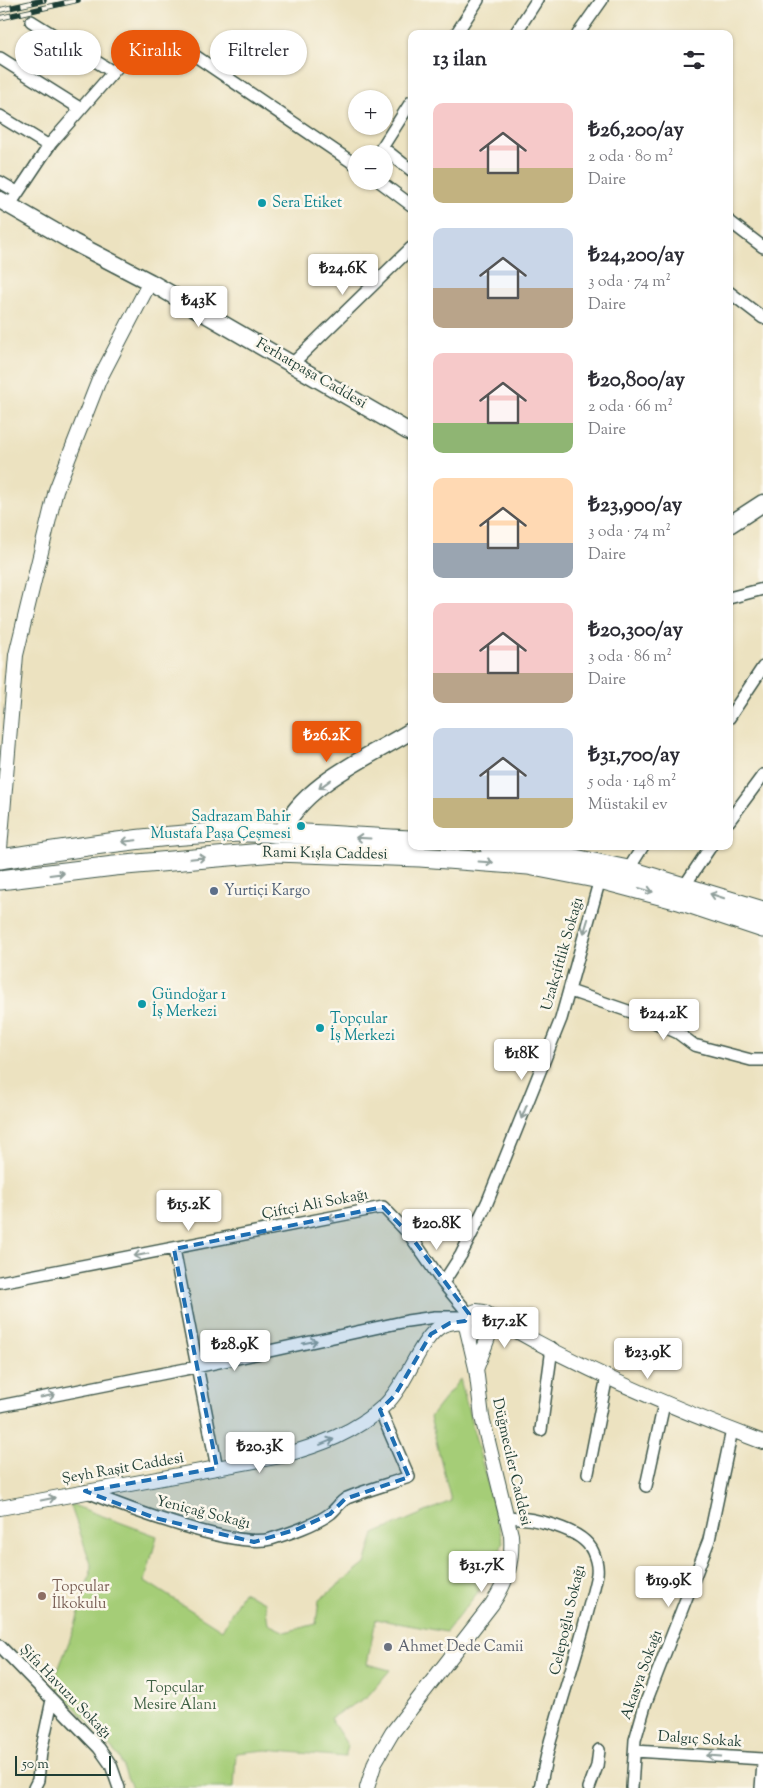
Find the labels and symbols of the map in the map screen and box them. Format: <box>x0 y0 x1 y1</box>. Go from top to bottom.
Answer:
place label: Sera Etiket <box>272 193 342 214</box>
marker: Sera Etiket <box>256 197 268 209</box>
pin: ₺24.6K <box>302 254 384 296</box>
pin: ₺43K <box>169 286 229 328</box>
street label: Ferhatpaşa Caddesi <box>252 334 370 414</box>
pin: ₺26.2K <box>286 720 368 763</box>
one-way arrow <box>318 779 332 789</box>
place label: Sadrazam Bahir Mustafa Paşa Çeşmesi <box>150 807 291 845</box>
marker: Sadrazam Bahir Mustafa Paşa Çeşmesi <box>295 820 307 832</box>
one-way arrow <box>355 833 371 842</box>
one-way arrow <box>121 837 137 846</box>
street label: Rami Kışla Caddesi <box>262 842 388 866</box>
one-way arrow <box>190 854 206 863</box>
one-way arrow <box>478 858 494 867</box>
one-way arrow <box>49 869 65 879</box>
place label: Yurtiçi Kargo <box>224 881 310 902</box>
marker: Yurtiçi Kargo <box>208 885 220 897</box>
one-way arrow <box>637 886 653 896</box>
one-way arrow <box>709 890 725 900</box>
street label: Uzakçiftlik Sokağı <box>537 895 589 1013</box>
one-way arrow <box>581 917 591 933</box>
place label: Gündoğar 1 İş Merkezi <box>152 985 226 1023</box>
marker: Gündoğar 1 İş Merkezi <box>136 998 148 1010</box>
pin: ₺24.2K <box>623 998 705 1041</box>
place label: Topçular İş Merkezi <box>330 1009 395 1047</box>
marker: Topçular İş Merkezi <box>314 1022 326 1034</box>
pin: ₺18K <box>492 1038 552 1081</box>
one-way arrow <box>518 1104 528 1119</box>
street label: Çiftçi Ali Sokağı <box>260 1184 370 1226</box>
pin: ₺15.2K <box>148 1190 230 1232</box>
pin: ₺20.8K <box>396 1208 478 1251</box>
one-way arrow <box>327 1212 343 1222</box>
one-way arrow <box>134 1250 150 1260</box>
pin: ₺17.2K <box>464 1306 546 1349</box>
pin: ₺28.9K <box>194 1330 276 1372</box>
one-way arrow <box>301 1337 317 1346</box>
pin: ₺23.9K <box>607 1338 689 1380</box>
one-way arrow <box>39 1391 55 1401</box>
street label: Düğmeciler Caddesi <box>486 1396 536 1528</box>
pin: ₺20.3K <box>219 1432 301 1474</box>
one-way arrow <box>319 1436 334 1446</box>
street label: Şeyh Raşit Caddesi <box>60 1448 186 1490</box>
street label: Yeniçağ Sokağı <box>154 1491 252 1535</box>
one-way arrow <box>39 1493 55 1503</box>
pin: ₺31.7K <box>441 1550 523 1593</box>
street label: Celepoğlu Sokağı <box>545 1563 591 1677</box>
pin: ₺19.9K <box>628 1566 710 1608</box>
place label: Topçular İlkokulu <box>52 1577 110 1615</box>
marker: Topçular İlkokulu <box>36 1590 48 1602</box>
street label: Akasya Sokağı <box>616 1627 668 1723</box>
place label: Ahmet Dede Camii <box>398 1637 524 1658</box>
street label: Şifa Havuzu Sokağı <box>14 1640 116 1744</box>
marker: Ahmet Dede Camii <box>382 1641 394 1653</box>
park label: Topçular Mesire Alanı <box>134 1678 216 1716</box>
street label: Dalgıç Sokak <box>657 1727 743 1753</box>
one-way arrow <box>707 1751 723 1761</box>
scale bar <box>15 1753 111 1776</box>

